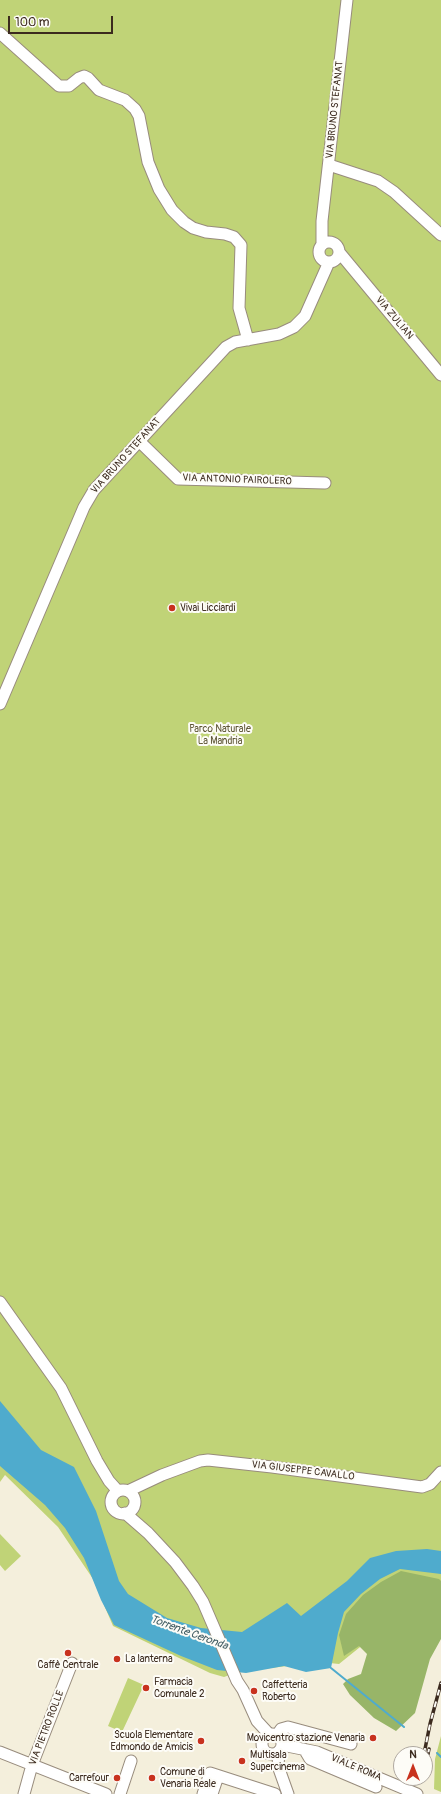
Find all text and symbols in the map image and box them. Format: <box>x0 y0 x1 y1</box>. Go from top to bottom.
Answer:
scale bar <box>10 8 115 34</box>
text: 100 m <box>15 15 49 30</box>
street label: VIA BRUNO STEFANAT <box>324 61 346 159</box>
street label: VIA ZULIAN <box>372 294 416 342</box>
street label: VIA BRUNO STEFANAT <box>89 416 163 496</box>
street label: VIA ANTONIO PAIROLERO <box>182 472 292 488</box>
place label: Vivai Licciardi <box>180 602 235 614</box>
marker: Vivai Licciardi <box>167 603 177 613</box>
park label: Parco Naturale La Mandria <box>189 723 251 746</box>
street label: VIA GIUSEPPE CAVALLO <box>251 1459 355 1483</box>
water label: Torrente Ceronda <box>149 1613 229 1653</box>
marker: Caffè Centrale <box>63 1648 73 1658</box>
place label: La lanterna <box>125 1653 173 1665</box>
marker: La lanterna <box>112 1654 122 1664</box>
place label: Caffè Centrale <box>38 1659 98 1671</box>
place label: Farmacia Comunale 2 <box>154 1676 205 1700</box>
place label: Caffetteria Roberto <box>262 1679 307 1702</box>
marker: Farmacia Comunale 2 <box>141 1683 151 1693</box>
marker: Caffetteria Roberto <box>249 1686 259 1696</box>
street label: VIA PIETRO ROLLE <box>27 1689 67 1767</box>
place label: Scuola Elementare Edmondo de Amicis <box>110 1729 193 1752</box>
place label: Movicentro stazione Venaria <box>247 1732 365 1744</box>
marker: Movicentro stazione Venaria <box>368 1733 378 1743</box>
marker: Scuola Elementare Edmondo de Amicis <box>196 1736 206 1746</box>
north arrow <box>393 1746 433 1786</box>
text: N <box>409 1748 417 1761</box>
place label: Multisala Supercinema <box>250 1749 305 1772</box>
street label: VIALE ROMA <box>329 1752 383 1784</box>
marker: Multisala Supercinema <box>237 1756 247 1766</box>
place label: Comune di Venaria Reale <box>160 1766 216 1790</box>
place label: Carrefour <box>69 1772 109 1784</box>
marker: Carrefour <box>112 1773 122 1783</box>
marker: Comune di Venaria Reale <box>147 1773 157 1783</box>

